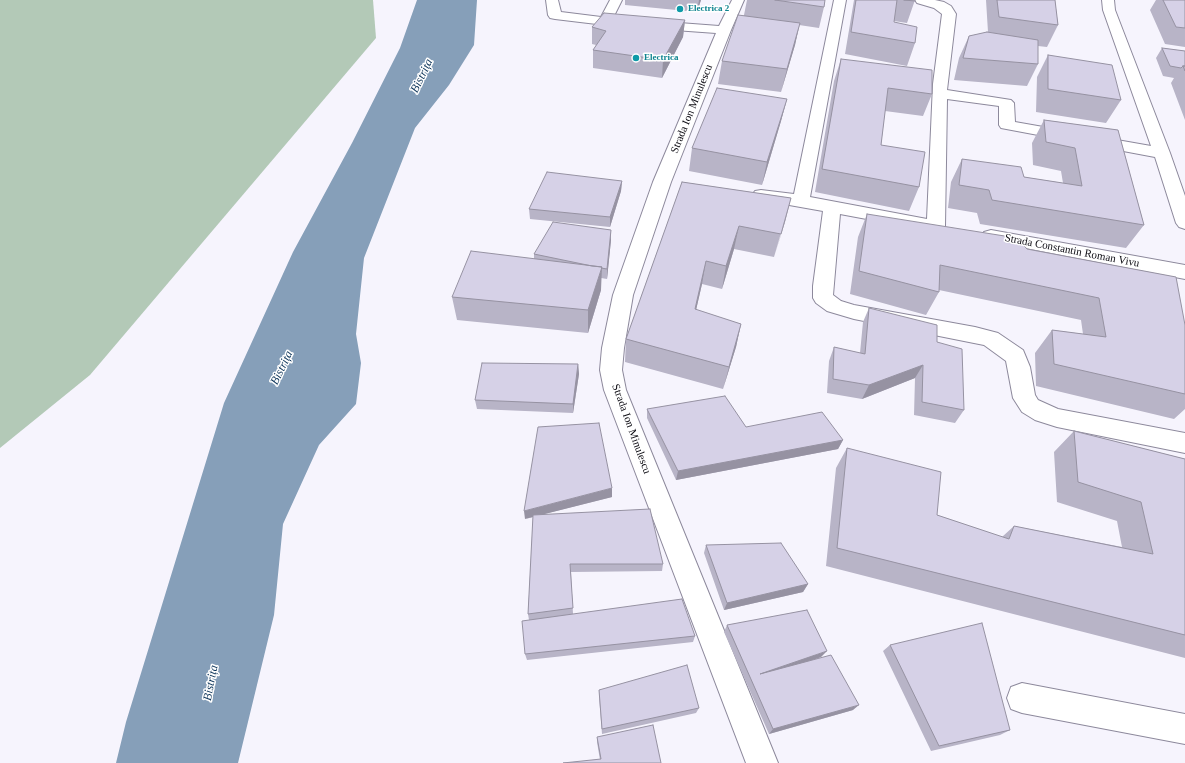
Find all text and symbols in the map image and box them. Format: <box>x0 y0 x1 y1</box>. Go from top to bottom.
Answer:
marker: Electrica 2 <box>675 4 685 14</box>
place label: Electrica 2 <box>688 4 729 14</box>
marker: Electrica <box>631 53 641 63</box>
place label: Electrica <box>644 53 678 63</box>
water label: Bistrița <box>408 57 436 95</box>
street label: Strada Ion Minulescu <box>668 63 716 155</box>
street label: Strada Constantin Roman Vivu <box>1003 231 1141 271</box>
water label: Bistrița <box>268 349 296 387</box>
street label: Strada Ion Minulescu <box>609 382 653 476</box>
water label: Bistrița <box>200 664 222 702</box>

